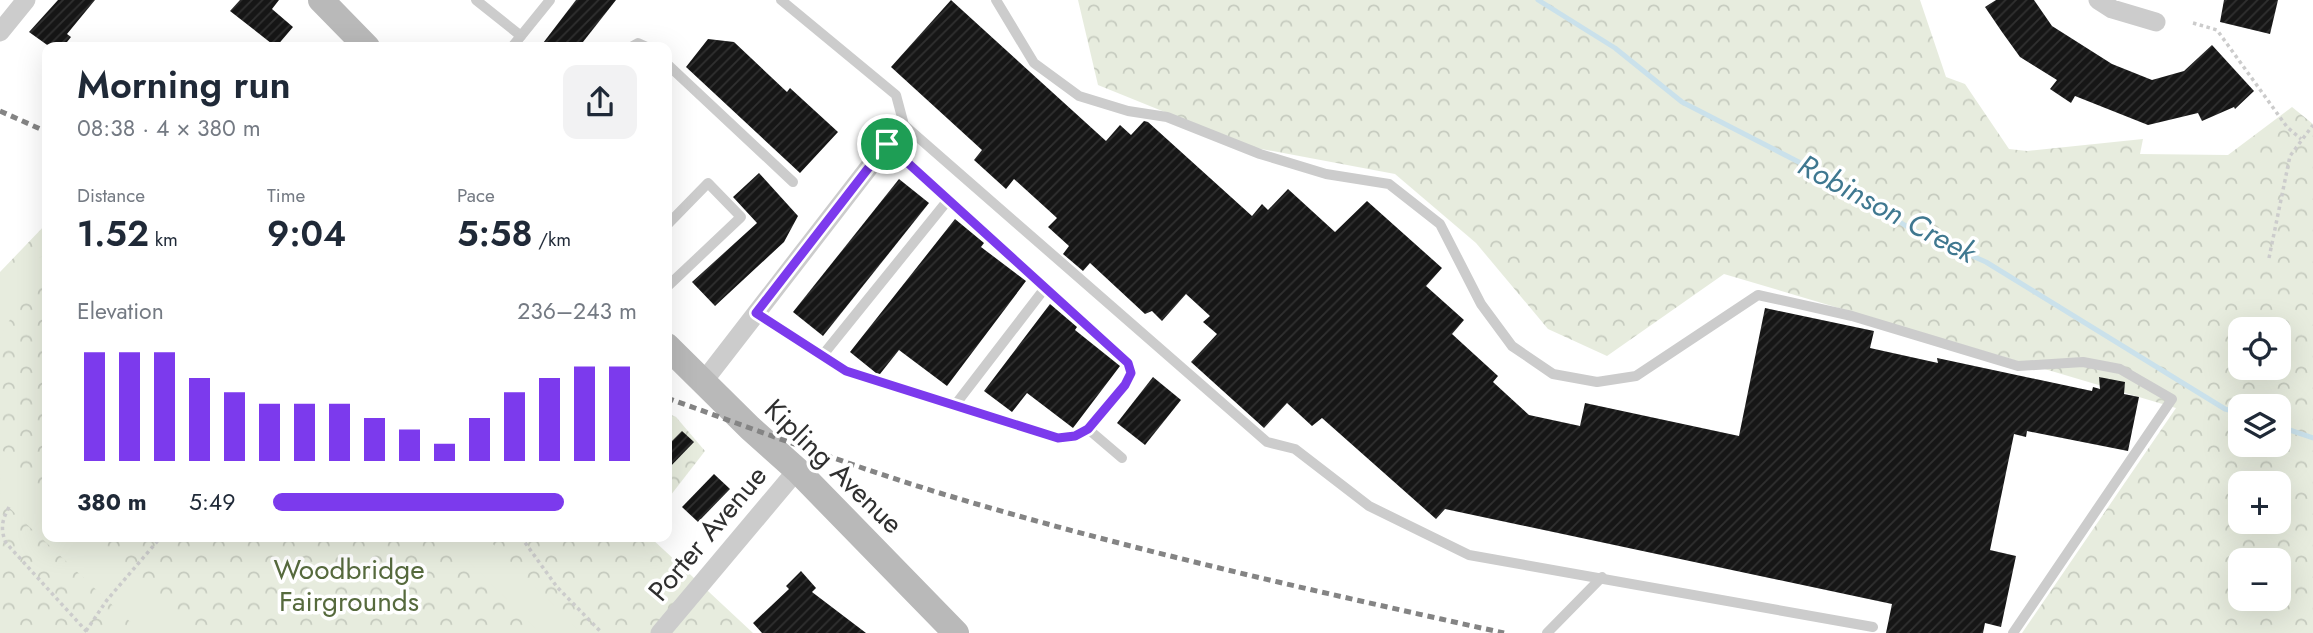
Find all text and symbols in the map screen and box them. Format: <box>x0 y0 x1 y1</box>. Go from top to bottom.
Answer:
text: Morning run <box>77 57 291 112</box>
button: share <box>563 65 637 139</box>
text: 08:38 · 4 × 380 m <box>77 111 261 145</box>
pin <box>857 114 917 174</box>
icon: arrive <box>868 125 906 163</box>
water label: Robinson Creek <box>1791 144 1985 274</box>
text: Distance <box>77 182 145 209</box>
text: Time <box>267 182 305 209</box>
text: Pace <box>457 182 495 209</box>
text: 1.52 <box>77 209 149 259</box>
text: 9:04 <box>267 209 346 259</box>
text: 5:58 <box>457 209 533 259</box>
text: km <box>149 226 178 253</box>
text: /km <box>533 226 571 253</box>
text: Elevation <box>77 294 164 328</box>
text: 236–243 m <box>517 294 637 328</box>
map controls <box>2228 317 2291 611</box>
button: locate <box>2228 317 2291 380</box>
street label: Kipling Avenue <box>755 389 912 543</box>
button: layers <box>2228 394 2291 457</box>
street label: Porter Avenue <box>638 457 776 610</box>
button: + <box>2228 471 2291 534</box>
text: 380 m <box>77 485 147 519</box>
text: 5:49 <box>189 485 236 519</box>
button: − <box>2228 548 2291 611</box>
park label: Woodbridge Fairgrounds <box>273 549 425 622</box>

